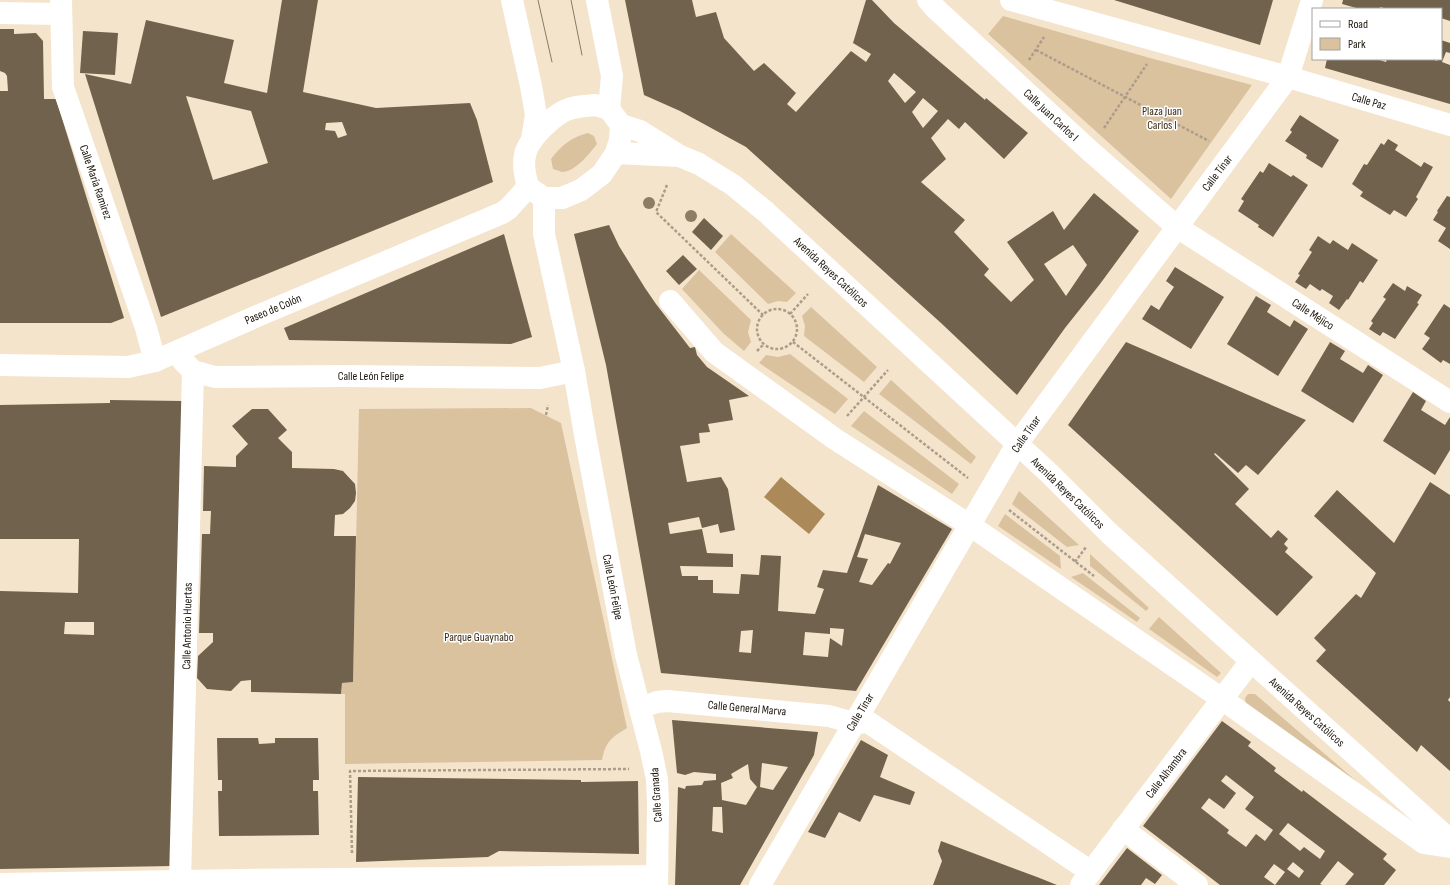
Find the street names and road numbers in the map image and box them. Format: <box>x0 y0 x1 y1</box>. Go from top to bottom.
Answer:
street label: Calle Juan Carlos I <box>1020 86 1081 145</box>
street label: Calle Paz <box>1350 89 1389 114</box>
street label: Calle María Ramirez <box>76 143 115 222</box>
street label: Calle Tínar <box>1199 152 1236 194</box>
street label: Avenida Reyes Católicos <box>790 233 871 311</box>
street label: Paseo de Colón <box>242 291 304 328</box>
street label: Calle Méjico <box>1289 295 1337 334</box>
street label: Calle León Felipe <box>338 369 404 384</box>
street label: Calle Tínar <box>1008 412 1045 456</box>
street label: Avenida Reyes Católicos <box>1027 454 1108 532</box>
street label: Calle León Felipe <box>599 553 626 621</box>
street label: Calle Antonio Huertas <box>179 582 196 670</box>
street label: Avenida Reyes Católicos <box>1265 674 1348 750</box>
street label: Calle Tínar <box>843 690 878 734</box>
street label: Calle General Marva <box>707 698 787 719</box>
street label: Calle Alhambra <box>1143 745 1190 801</box>
street label: Calle Granada <box>647 767 666 823</box>

